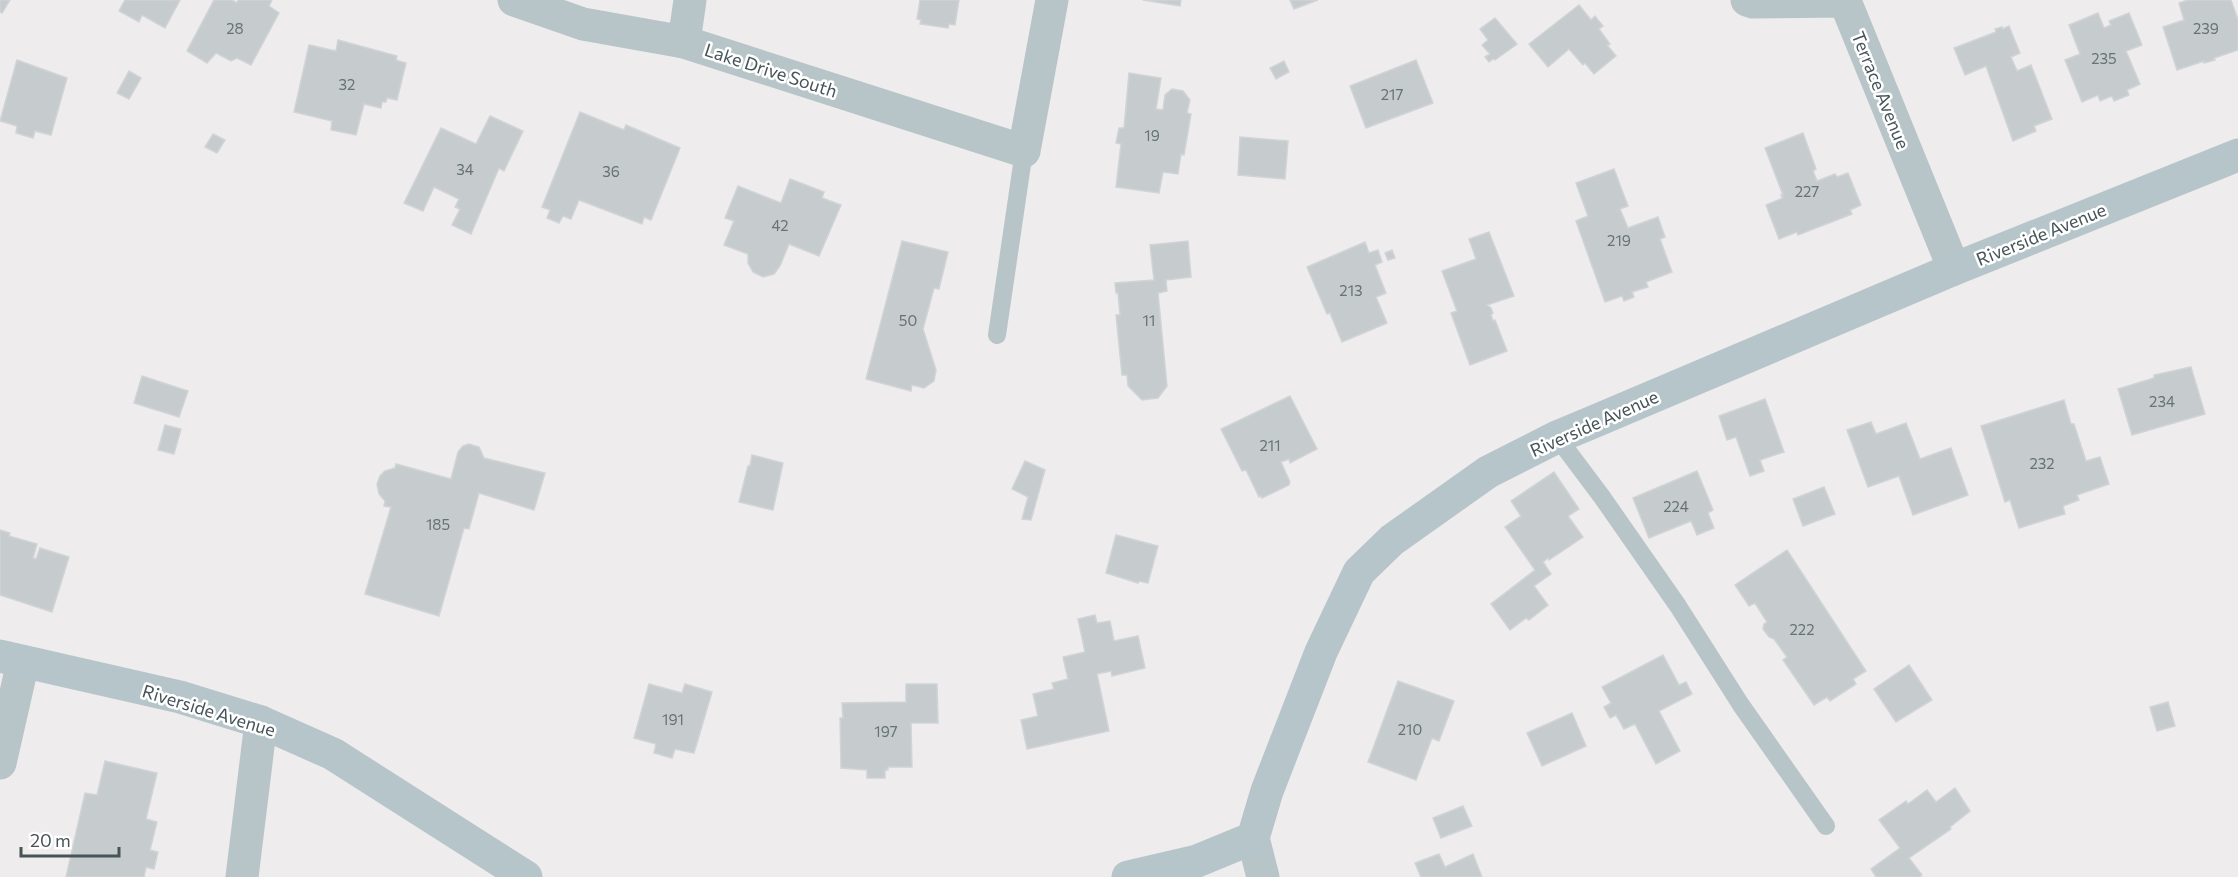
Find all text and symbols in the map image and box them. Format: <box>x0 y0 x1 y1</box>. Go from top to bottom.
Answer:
house number: 28 <box>226 19 244 37</box>
house number: 239 <box>2193 19 2219 37</box>
street label: Terrace Avenue <box>1847 28 1915 152</box>
street label: Lake Drive South <box>702 38 840 102</box>
house number: 235 <box>2091 49 2117 67</box>
house number: 32 <box>339 75 355 93</box>
house number: 217 <box>1381 85 1403 103</box>
house number: 19 <box>1144 126 1160 144</box>
house number: 34 <box>456 160 474 178</box>
house number: 36 <box>602 162 620 180</box>
house number: 227 <box>1795 182 1819 200</box>
street label: Riverside Avenue <box>1973 198 2109 270</box>
house number: 42 <box>771 216 789 234</box>
house number: 219 <box>1607 231 1631 249</box>
house number: 213 <box>1339 281 1363 299</box>
house number: 50 <box>899 311 917 329</box>
house number: 11 <box>1143 311 1155 329</box>
street label: Riverside Avenue <box>1526 385 1662 461</box>
house number: 234 <box>2149 392 2175 410</box>
house number: 211 <box>1259 436 1281 454</box>
house number: 232 <box>2029 454 2055 472</box>
house number: 224 <box>1663 497 1689 515</box>
house number: 185 <box>426 515 450 533</box>
house number: 222 <box>1790 620 1814 638</box>
street label: Riverside Avenue <box>140 679 278 741</box>
house number: 191 <box>662 710 684 728</box>
house number: 210 <box>1398 720 1422 738</box>
house number: 197 <box>874 722 898 740</box>
scale bar <box>21 820 118 858</box>
text: 20 m <box>30 829 71 851</box>

